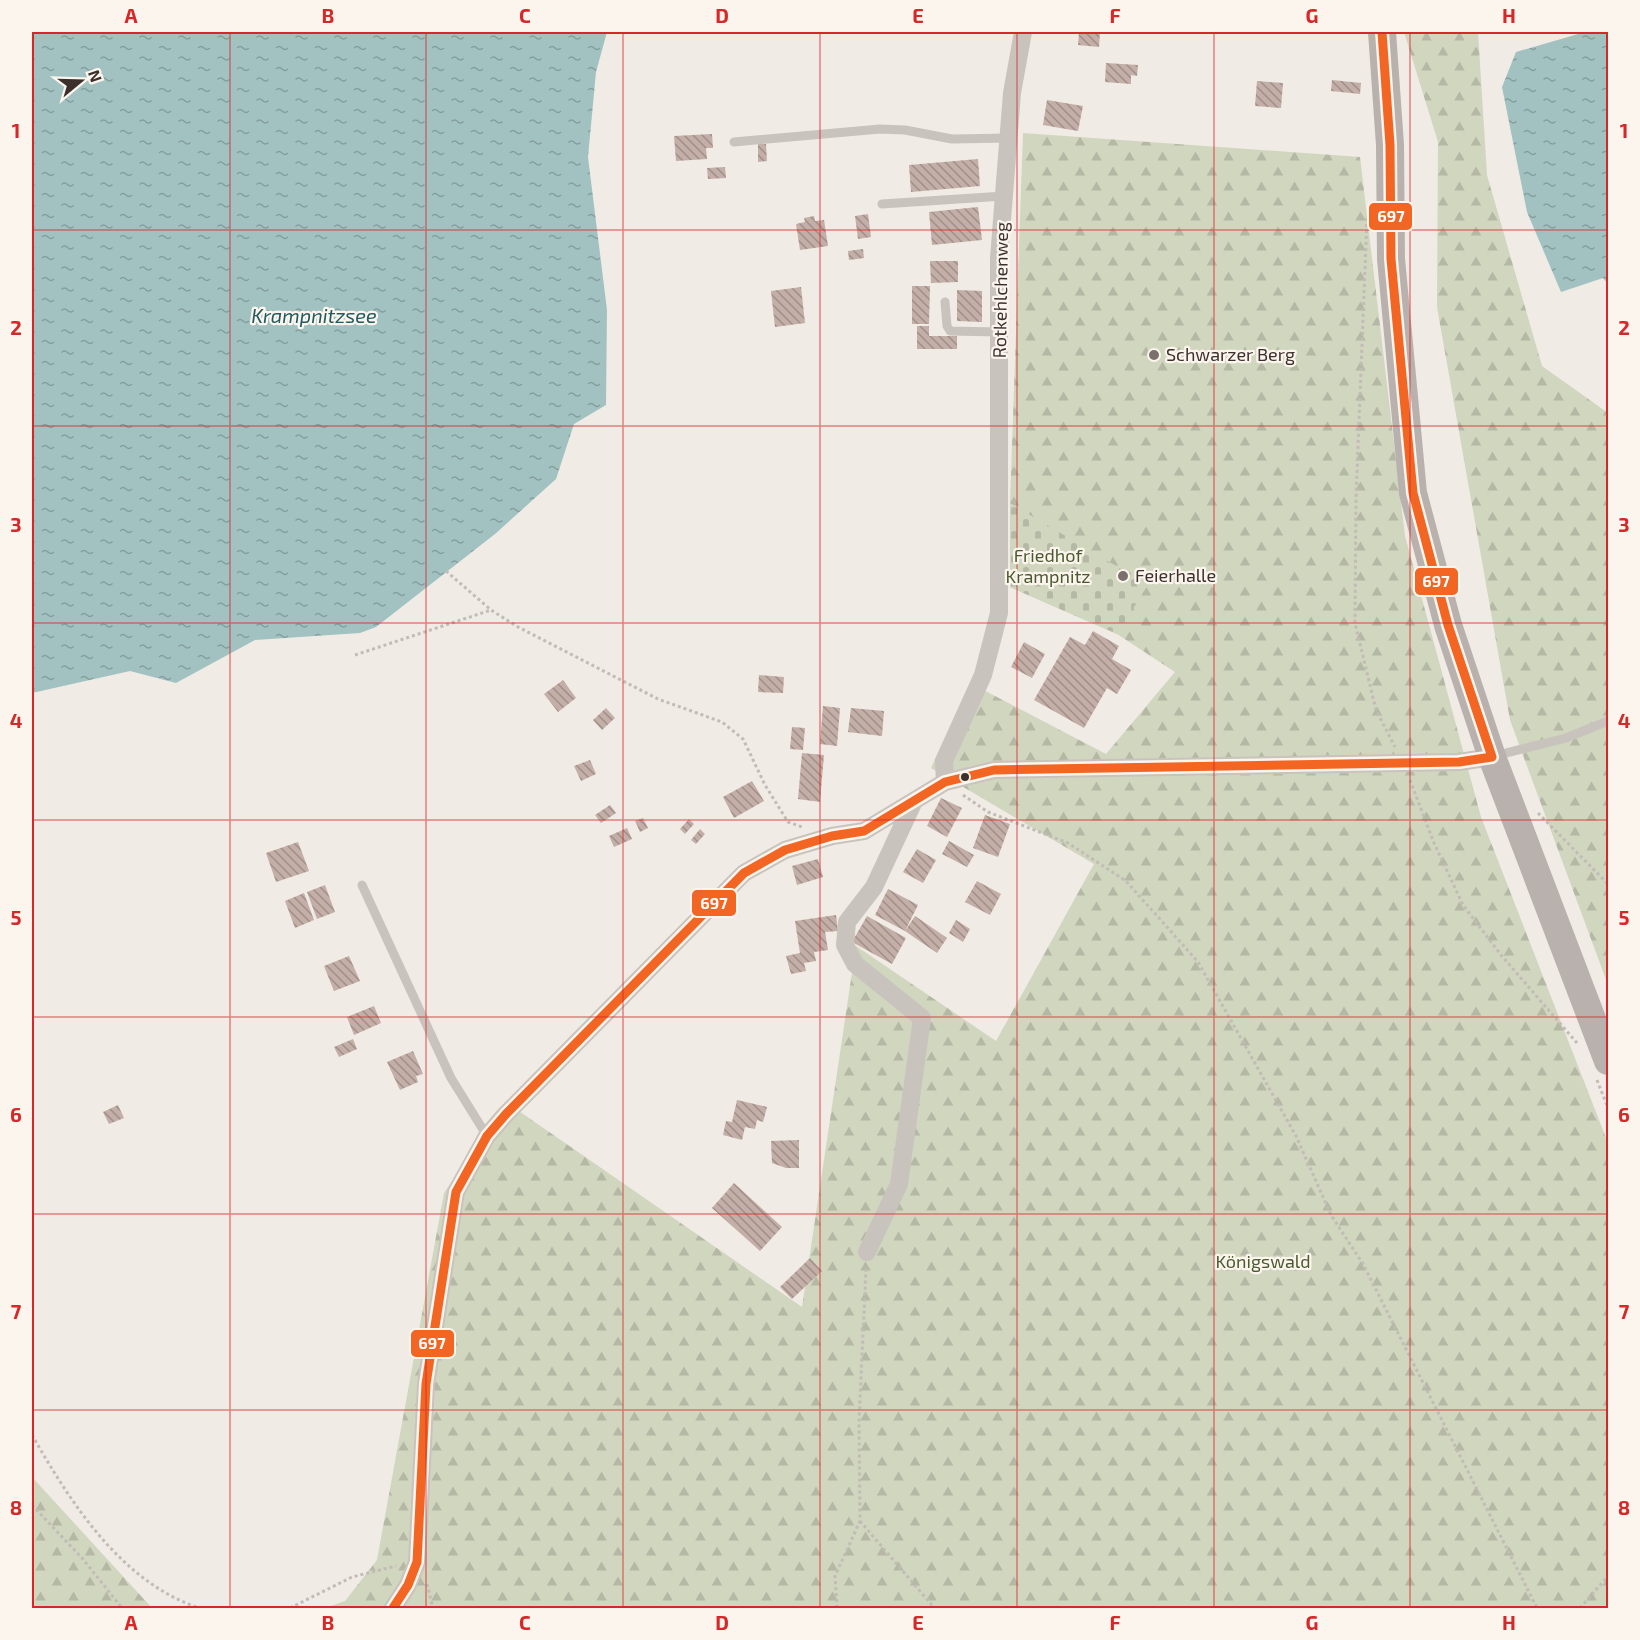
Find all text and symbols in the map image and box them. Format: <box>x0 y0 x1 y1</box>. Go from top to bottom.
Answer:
text: A <box>124 3 138 27</box>
text: B <box>322 3 334 27</box>
text: C <box>519 3 531 27</box>
text: D <box>715 3 729 27</box>
text: E <box>912 3 924 27</box>
text: F <box>1109 3 1121 27</box>
text: G <box>1306 3 1318 27</box>
text: H <box>1502 3 1516 27</box>
north arrow <box>51 51 111 111</box>
text: N <box>85 67 107 85</box>
text: 1 <box>12 118 20 142</box>
text: 1 <box>1620 118 1628 142</box>
line badge: 697 <box>1368 202 1413 231</box>
text: 697 <box>1377 206 1405 225</box>
street label: Rotkehlchenweg <box>988 222 1012 358</box>
water label: Krampnitzsee <box>251 303 377 327</box>
text: 2 <box>10 315 22 339</box>
text: 2 <box>1618 315 1630 339</box>
place label: Schwarzer Berg <box>1166 343 1295 365</box>
marker: Schwarzer Berg <box>1147 348 1161 362</box>
text: 3 <box>10 512 22 536</box>
text: 3 <box>1618 512 1630 536</box>
park label: Friedhof Krampnitz <box>1006 544 1090 587</box>
place label: Feierhalle <box>1135 564 1216 586</box>
line badge: 697 <box>1414 567 1459 596</box>
marker: Feierhalle <box>1116 569 1130 583</box>
text: 697 <box>1422 571 1450 590</box>
text: 4 <box>10 708 23 732</box>
text: 4 <box>1618 708 1631 732</box>
unlabelled marker <box>959 771 971 783</box>
line badge: 697 <box>691 889 737 917</box>
text: 697 <box>700 893 728 912</box>
text: 5 <box>10 905 22 929</box>
text: 5 <box>1618 905 1630 929</box>
text: 6 <box>10 1102 22 1126</box>
text: 6 <box>1618 1102 1630 1126</box>
park label: Königswald <box>1215 1250 1311 1272</box>
text: 7 <box>11 1299 22 1323</box>
text: 7 <box>1619 1299 1630 1323</box>
line badge: 697 <box>410 1329 455 1358</box>
text: 697 <box>418 1333 446 1352</box>
text: 8 <box>10 1495 22 1519</box>
text: 8 <box>1618 1495 1630 1519</box>
text: A <box>124 1610 138 1634</box>
text: B <box>322 1610 334 1634</box>
text: C <box>519 1610 531 1634</box>
text: D <box>715 1610 729 1634</box>
text: E <box>912 1610 924 1634</box>
text: F <box>1109 1610 1121 1634</box>
text: G <box>1306 1610 1318 1634</box>
text: H <box>1502 1610 1516 1634</box>

